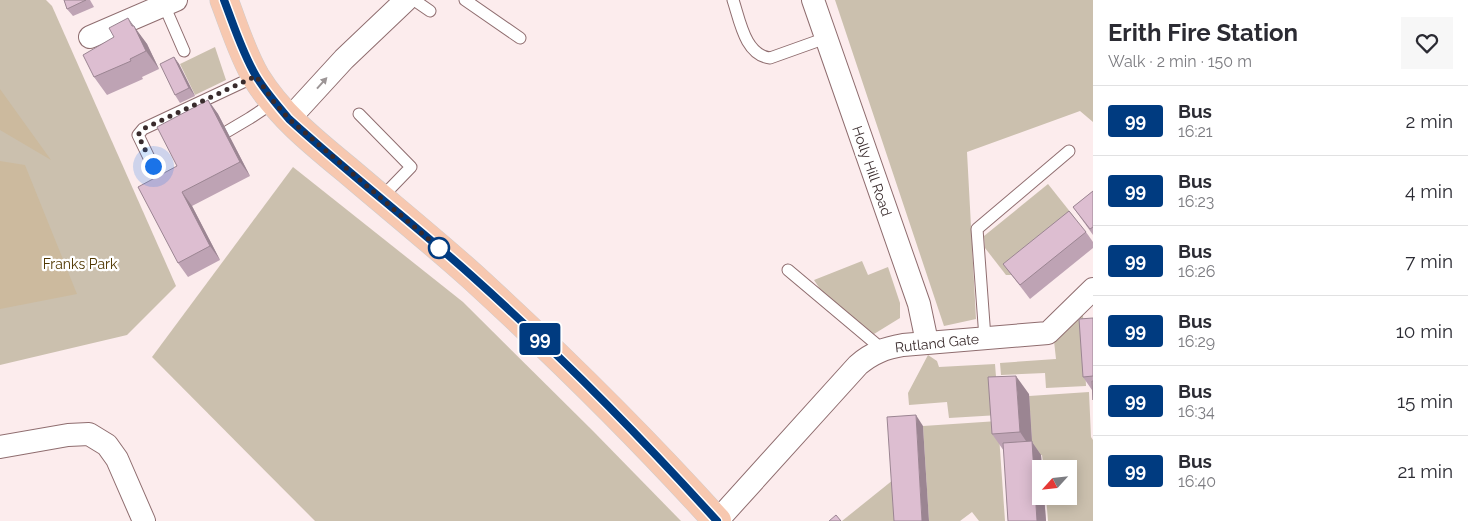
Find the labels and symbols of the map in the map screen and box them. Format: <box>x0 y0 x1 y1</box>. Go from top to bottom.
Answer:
one-way arrow <box>316 77 328 89</box>
street label: Holly Hill Road <box>849 124 895 218</box>
your location <box>141 154 166 179</box>
unlabelled marker <box>428 237 450 259</box>
park label: Franks Park <box>43 256 118 272</box>
line badge: 99 <box>518 323 562 355</box>
street label: Rutland Gate <box>894 331 980 355</box>
north arrow <box>1032 460 1078 505</box>

